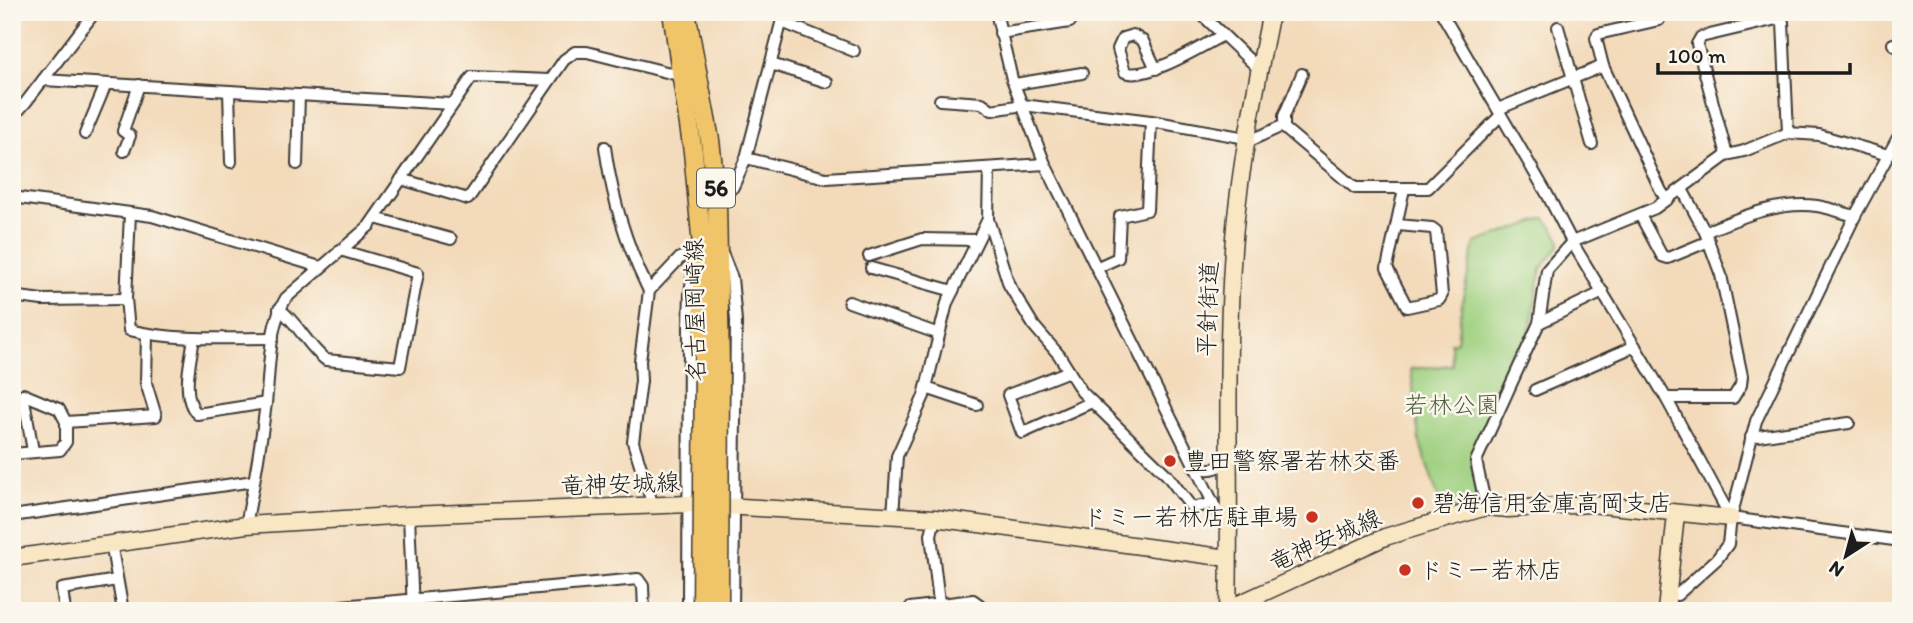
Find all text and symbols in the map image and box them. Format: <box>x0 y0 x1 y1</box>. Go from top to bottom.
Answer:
scale bar <box>1658 32 1850 76</box>
text: 100 m <box>1668 43 1726 68</box>
road number: 56 <box>697 168 735 208</box>
street label: 名古屋岡崎線 <box>679 238 710 382</box>
street label: 平針街道 <box>1191 261 1224 357</box>
park label: 若林公園 <box>1404 390 1500 419</box>
place label: 豊田警察署若林交番 <box>1184 446 1400 475</box>
marker: 豊田警察署若林交番 <box>1162 453 1178 469</box>
street label: 竜神安城線 <box>560 467 680 500</box>
place label: 碧海信用金庫高岡支店 <box>1432 488 1672 517</box>
marker: 碧海信用金庫高岡支店 <box>1410 495 1426 511</box>
place label: ドミー若林店駐車場 <box>1082 502 1298 531</box>
street label: 竜神安城線 <box>1264 502 1386 577</box>
marker: ドミー若林店駐車場 <box>1304 509 1320 525</box>
north arrow <box>1812 522 1882 592</box>
place label: ドミー若林店 <box>1419 555 1563 584</box>
text: N <box>1824 556 1848 582</box>
marker: ドミー若林店 <box>1397 562 1413 578</box>

